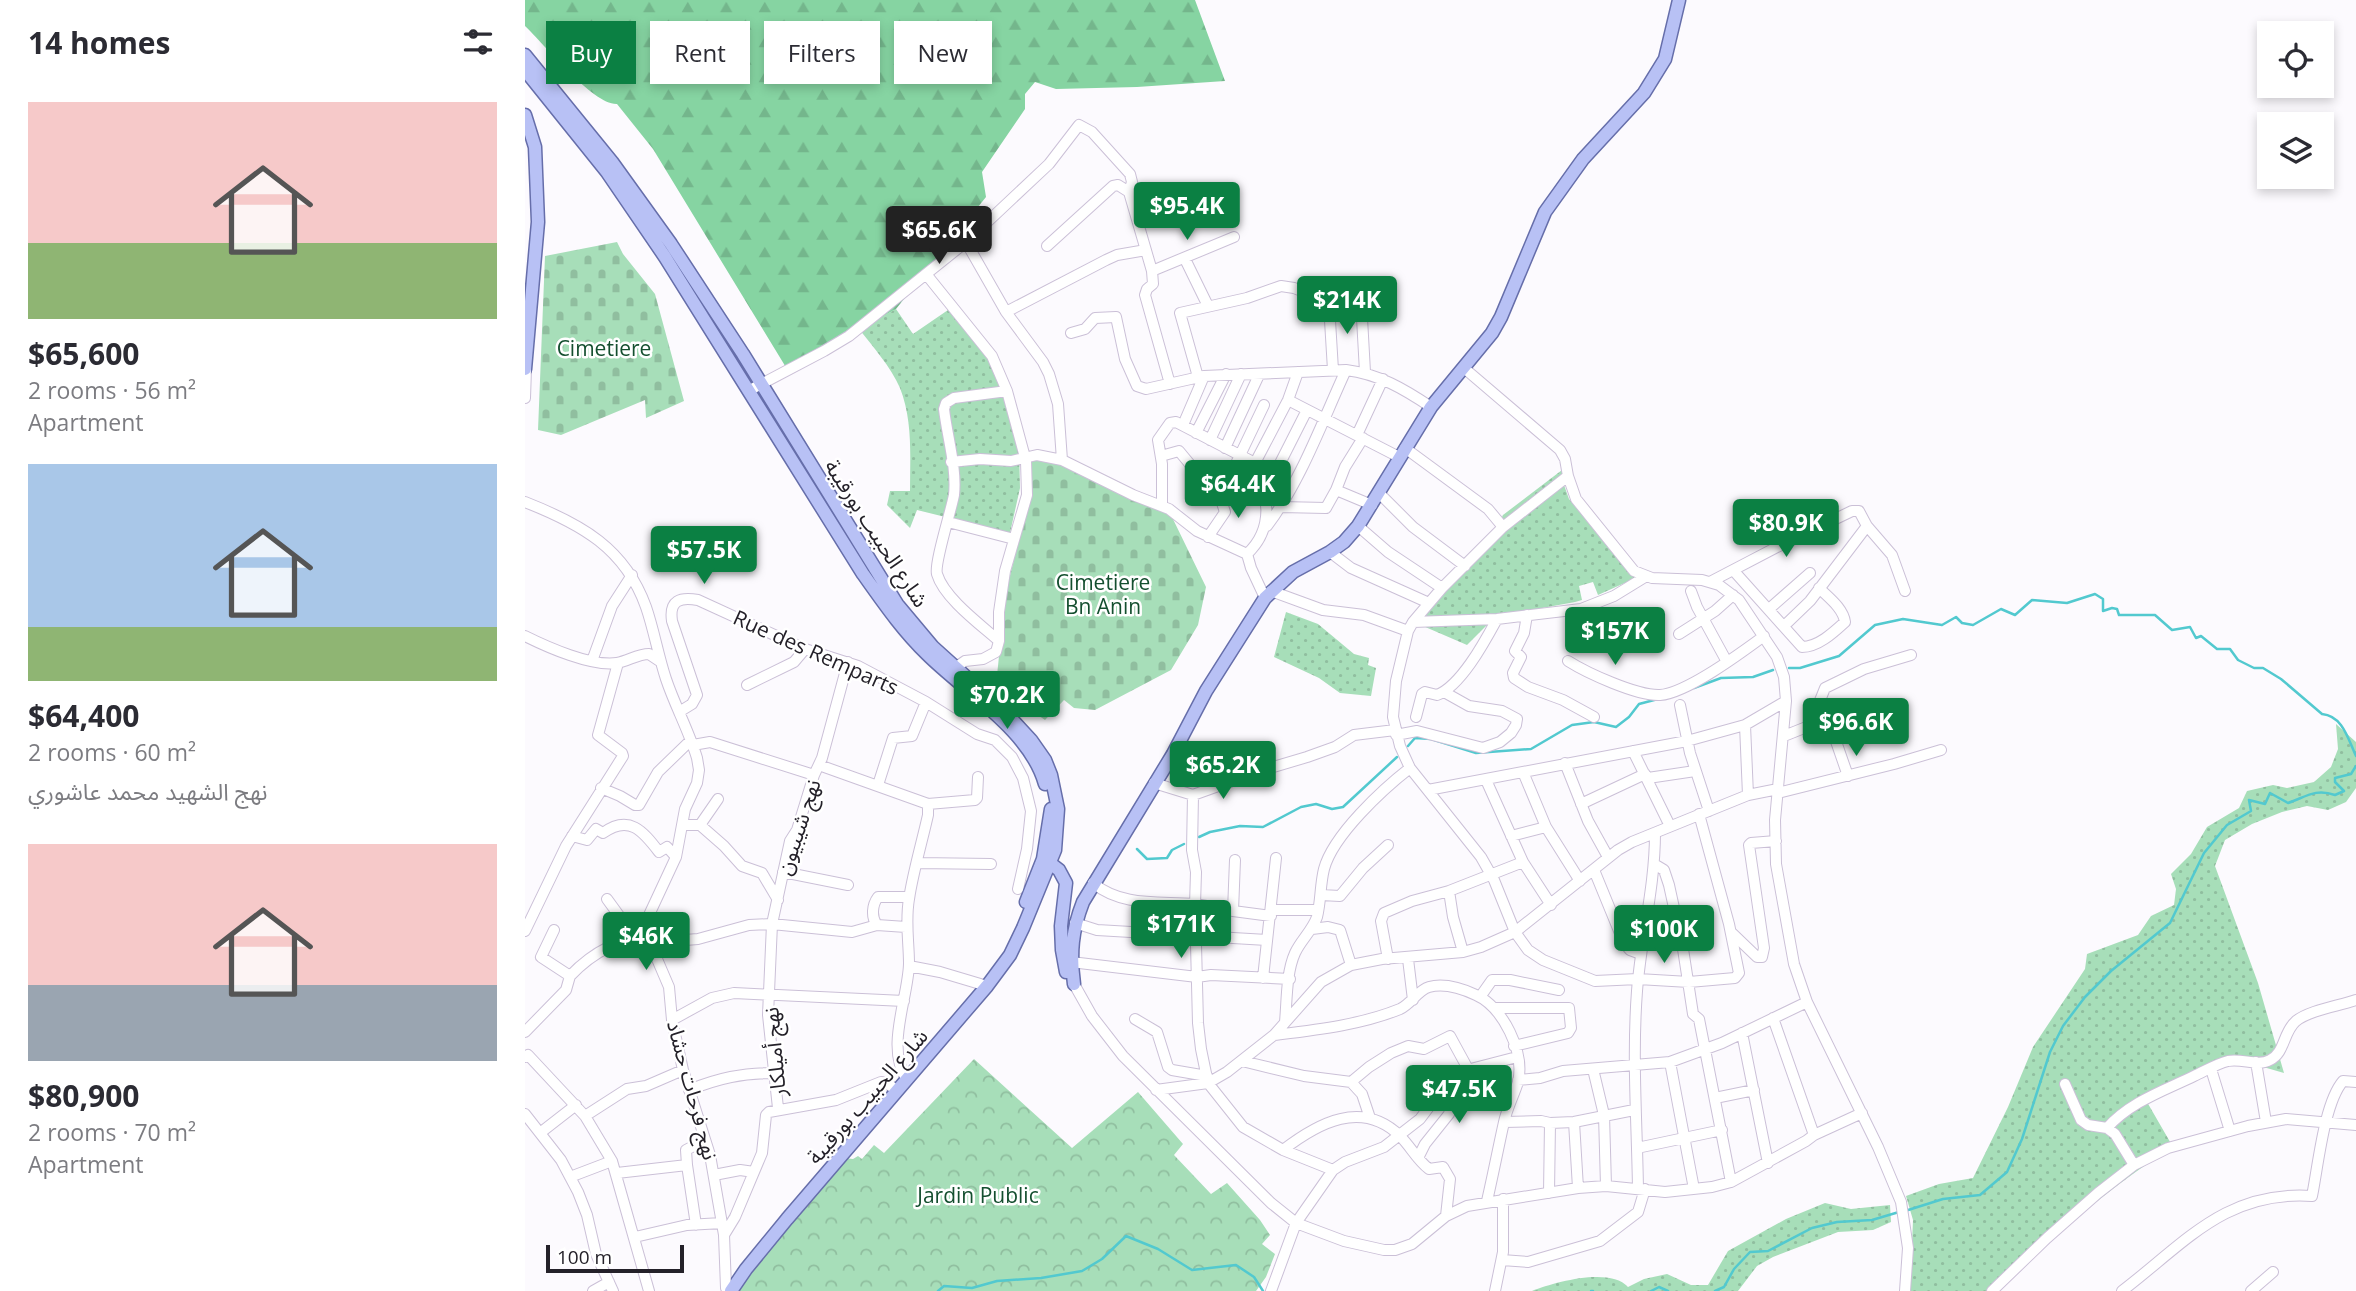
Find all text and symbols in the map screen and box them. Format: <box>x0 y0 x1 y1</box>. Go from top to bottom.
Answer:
chip: Buy <box>546 21 636 84</box>
chip: Rent <box>650 21 750 84</box>
chip: Filters <box>764 21 880 84</box>
chip: New <box>894 21 992 84</box>
map controls <box>2257 21 2334 189</box>
button: locate <box>2257 21 2334 98</box>
text: 14 homes <box>28 22 171 63</box>
icon: filters <box>459 23 497 61</box>
button: layers <box>2257 112 2334 189</box>
icon: home <box>200 147 326 273</box>
pin: $95.4K <box>1130 182 1244 242</box>
text: $95.4K <box>1150 189 1224 221</box>
pin: $65.6K <box>882 206 996 266</box>
text: $65.6K <box>902 213 976 245</box>
pin: $214K <box>1298 276 1396 336</box>
text: $214K <box>1313 283 1381 315</box>
text: $65,600 <box>28 333 139 374</box>
park label: Cimetiere <box>557 334 651 362</box>
text: 2 rooms · 56 m² <box>28 374 196 406</box>
text: Apartment <box>28 406 144 438</box>
street label: شارع الحبيب بورقيبة <box>817 454 935 613</box>
pin: $64.4K <box>1181 461 1295 520</box>
text: $64.4K <box>1201 467 1275 499</box>
pin: $80.9K <box>1729 500 1843 559</box>
text: $80.9K <box>1749 506 1823 538</box>
icon: home <box>200 510 326 636</box>
pin: $57.5K <box>647 526 761 586</box>
text: $57.5K <box>667 533 741 565</box>
park label: Cimetiere Bn Anin <box>1056 568 1150 620</box>
street label: Rue des Remparts <box>729 603 903 701</box>
pin: $157K <box>1566 608 1664 667</box>
text: $157K <box>1581 614 1649 646</box>
pin: $70.2K <box>950 672 1064 731</box>
text: $70.2K <box>970 678 1044 710</box>
text: $64,400 <box>28 695 139 736</box>
pin: $96.6K <box>1799 698 1913 758</box>
text: $96.6K <box>1819 705 1893 737</box>
text: 2 rooms · 60 m² <box>28 736 196 768</box>
pin: $65.2K <box>1166 742 1280 801</box>
text: $65.2K <box>1186 748 1260 780</box>
text: نهج الشهيد محمد عاشوري <box>28 775 268 807</box>
street label: نهج شيبيون <box>769 776 829 879</box>
icon: home <box>200 889 326 1015</box>
pin: $171K <box>1132 900 1230 960</box>
pin: $100K <box>1615 906 1713 965</box>
text: $171K <box>1147 907 1215 939</box>
pin: $46K <box>605 912 687 972</box>
text: $100K <box>1630 912 1698 944</box>
text: $46K <box>619 919 673 951</box>
street label: نهج أميلكار <box>756 1006 794 1099</box>
street label: نهج فرحات حشاد <box>659 1017 725 1163</box>
street label: شارع الحبيب بورقيبة <box>800 1022 935 1171</box>
pin: $47.5K <box>1402 1066 1516 1125</box>
text: $47.5K <box>1422 1072 1496 1104</box>
text: $80,900 <box>28 1075 139 1116</box>
text: 2 rooms · 70 m² <box>28 1116 196 1148</box>
text: Apartment <box>28 1148 144 1180</box>
park label: Jardin Public <box>915 1181 1039 1209</box>
scale bar <box>546 1242 684 1274</box>
text: 100 m <box>557 1244 612 1270</box>

